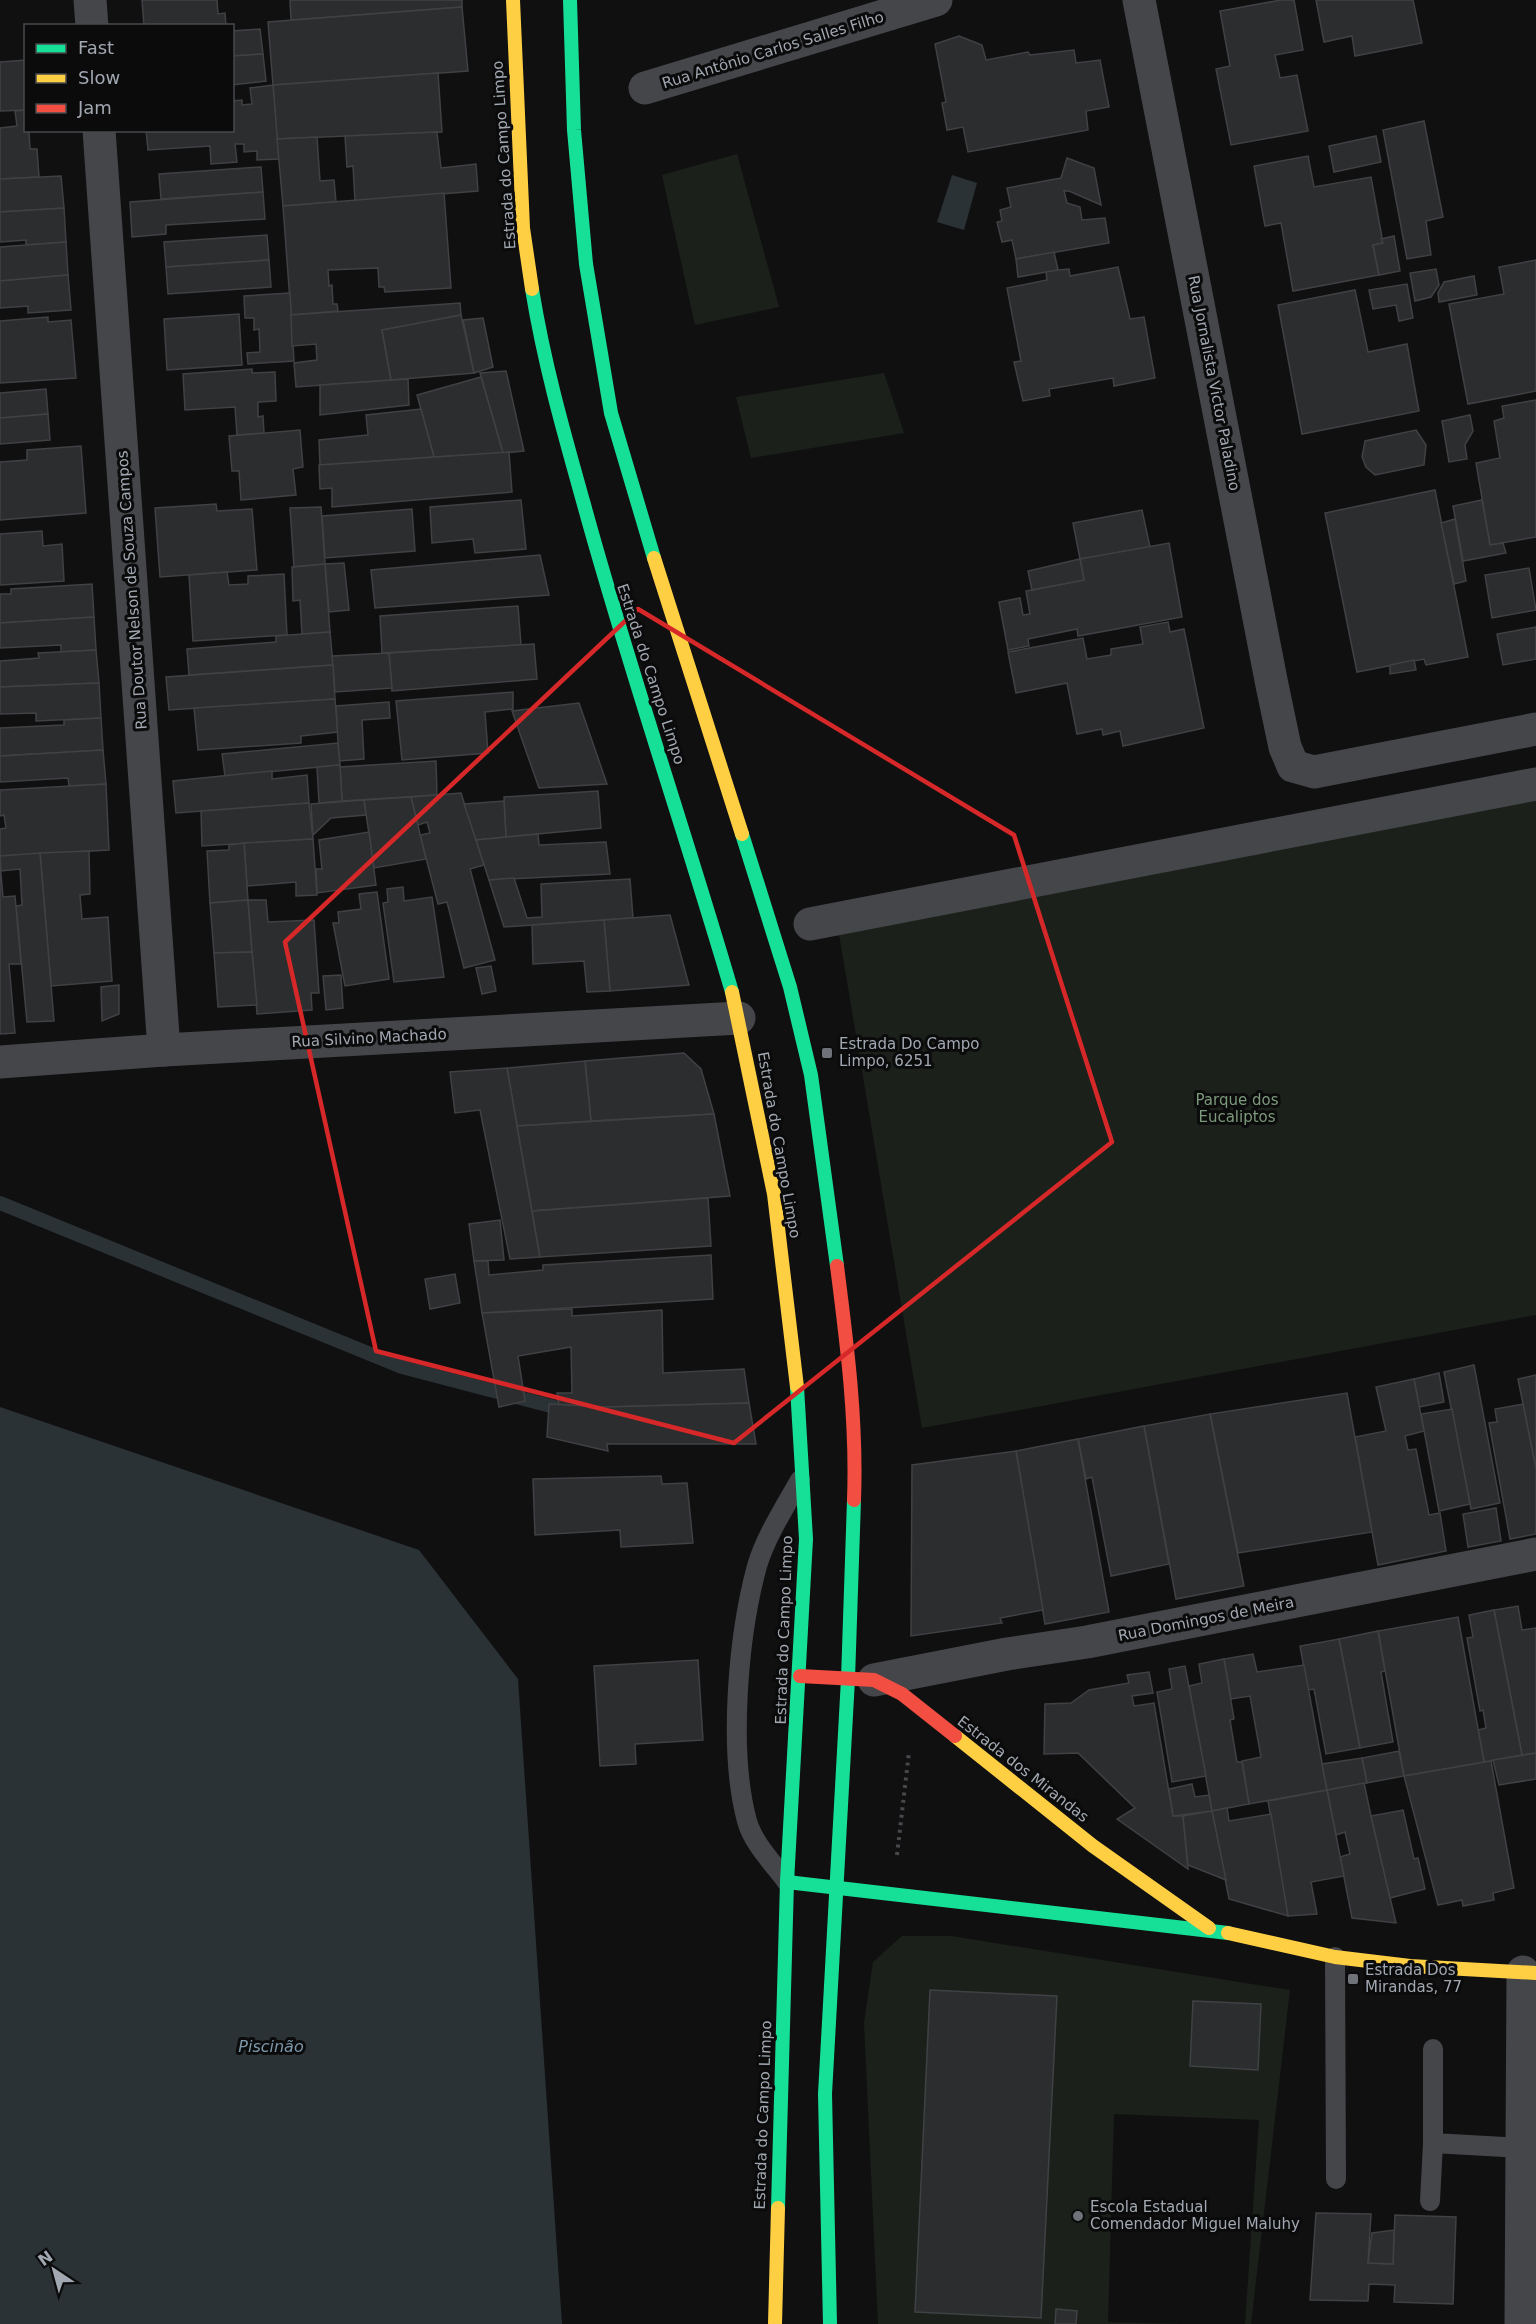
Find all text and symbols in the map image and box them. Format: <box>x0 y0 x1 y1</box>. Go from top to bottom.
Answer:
street label: Rua Antônio Carlos Salles Filho <box>660 8 886 92</box>
legend <box>24 24 234 132</box>
text: Fast <box>78 37 114 58</box>
street label: Estrada do Campo Limpo <box>488 60 520 250</box>
text: Slow <box>78 67 120 88</box>
text: Jam <box>77 97 112 118</box>
street label: Rua Jornalista Victor Paladino <box>1184 274 1244 492</box>
street label: Rua Doutor Nelson de Souza Campos <box>113 450 151 730</box>
street label: Estrada do Campo Limpo <box>613 581 689 767</box>
street label: Rua Silvino Machado <box>291 1025 447 1051</box>
place label: Estrada Do Campo Limpo, 6251 <box>839 1035 980 1070</box>
marker: Estrada Do Campo Limpo, 6251 <box>820 1046 834 1060</box>
street label: Estrada do Campo Limpo <box>754 1050 804 1240</box>
park label: Parque dos Eucaliptos <box>1195 1091 1279 1126</box>
street label: Estrada do Campo Limpo <box>772 1535 796 1725</box>
street label: Rua Domingos de Meira <box>1117 1593 1295 1645</box>
street label: Estrada dos Mirandas <box>954 1712 1092 1826</box>
place label: Estrada Dos Mirandas, 77 <box>1365 1961 1462 1996</box>
marker: Estrada Dos Mirandas, 77 <box>1346 1972 1360 1986</box>
street label: Estrada do Campo Limpo <box>751 2020 775 2210</box>
water label: Piscinão <box>238 2037 304 2056</box>
place label: Escola Estadual Comendador Miguel Maluhy <box>1090 2198 1300 2233</box>
marker: Escola Estadual Comendador Miguel Maluhy <box>1071 2209 1085 2223</box>
north arrow <box>24 2240 84 2300</box>
text: N <box>34 2247 56 2270</box>

